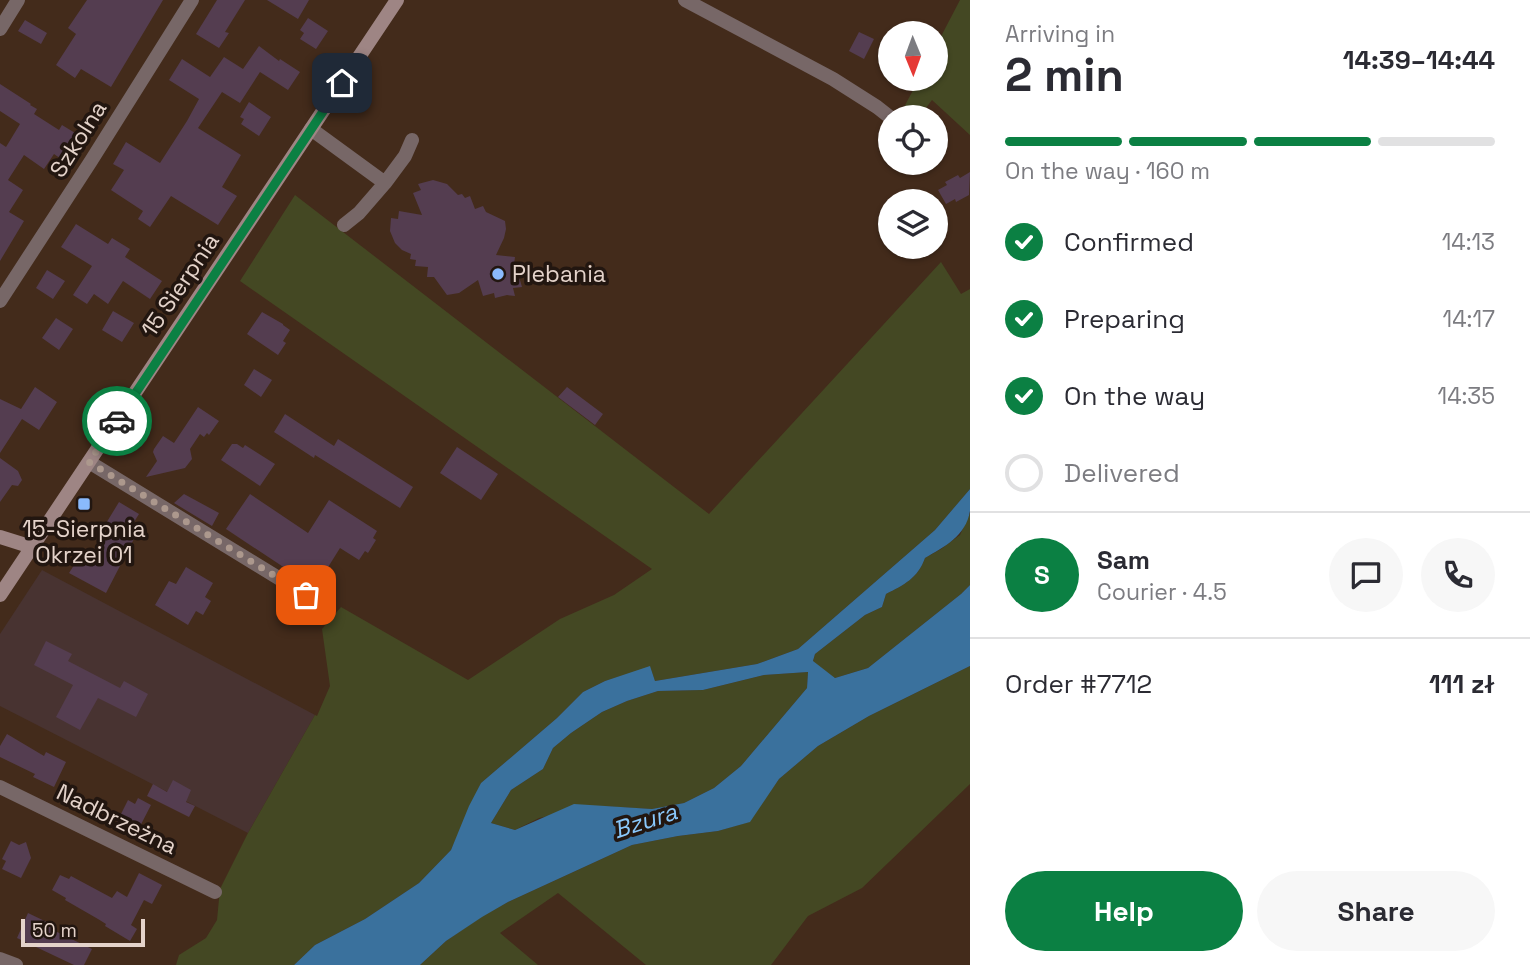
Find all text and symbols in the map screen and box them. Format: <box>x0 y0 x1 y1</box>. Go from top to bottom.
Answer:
text: Arriving in <box>1005 19 1115 49</box>
north arrow <box>878 21 948 91</box>
map controls <box>878 21 948 259</box>
text: 14:39–14:44 <box>1343 43 1495 77</box>
text: 2 min <box>1005 46 1124 104</box>
pin <box>312 53 372 113</box>
icon: home <box>323 64 361 102</box>
street label: Szkolna <box>43 95 113 183</box>
button: locate <box>878 105 948 175</box>
text: On the way · 160 m <box>1005 156 1210 186</box>
button: layers <box>878 189 948 259</box>
icon: check <box>1005 223 1043 261</box>
text: Confirmed <box>1064 225 1194 259</box>
street label: 15 Sierpnia <box>134 227 226 343</box>
text: 14:13 <box>1442 227 1495 257</box>
place label: Plebania <box>512 259 606 289</box>
marker: Plebania <box>490 266 506 282</box>
icon: check <box>1005 300 1043 338</box>
text: Preparing <box>1064 302 1185 336</box>
text: 14:17 <box>1443 304 1495 334</box>
icon: check <box>1005 377 1043 415</box>
text: On the way <box>1064 379 1205 413</box>
text: 14:35 <box>1438 381 1495 411</box>
courier <box>82 386 152 456</box>
icon: car <box>98 402 136 440</box>
text: Delivered <box>1064 456 1180 490</box>
marker: 15-Sierpnia Okrzei 01 <box>76 496 92 512</box>
place label: 15-Sierpnia Okrzei 01 <box>22 514 146 570</box>
button: chat <box>1329 538 1403 612</box>
button: phone <box>1421 538 1495 612</box>
text: Sam <box>1097 543 1150 577</box>
text: S <box>1034 558 1050 592</box>
pin <box>276 565 336 625</box>
icon: bag <box>287 576 325 614</box>
text: Courier · 4.5 <box>1097 577 1227 607</box>
text: Order #7712 <box>1005 667 1152 701</box>
text: 111 zł <box>1429 667 1495 701</box>
street label: Nadbrzeżna <box>52 777 182 861</box>
water label: Bzura <box>609 796 681 845</box>
button: Help <box>1005 871 1243 951</box>
button: Share <box>1257 871 1495 951</box>
scale bar <box>21 916 145 948</box>
text: 50 m <box>32 918 77 943</box>

